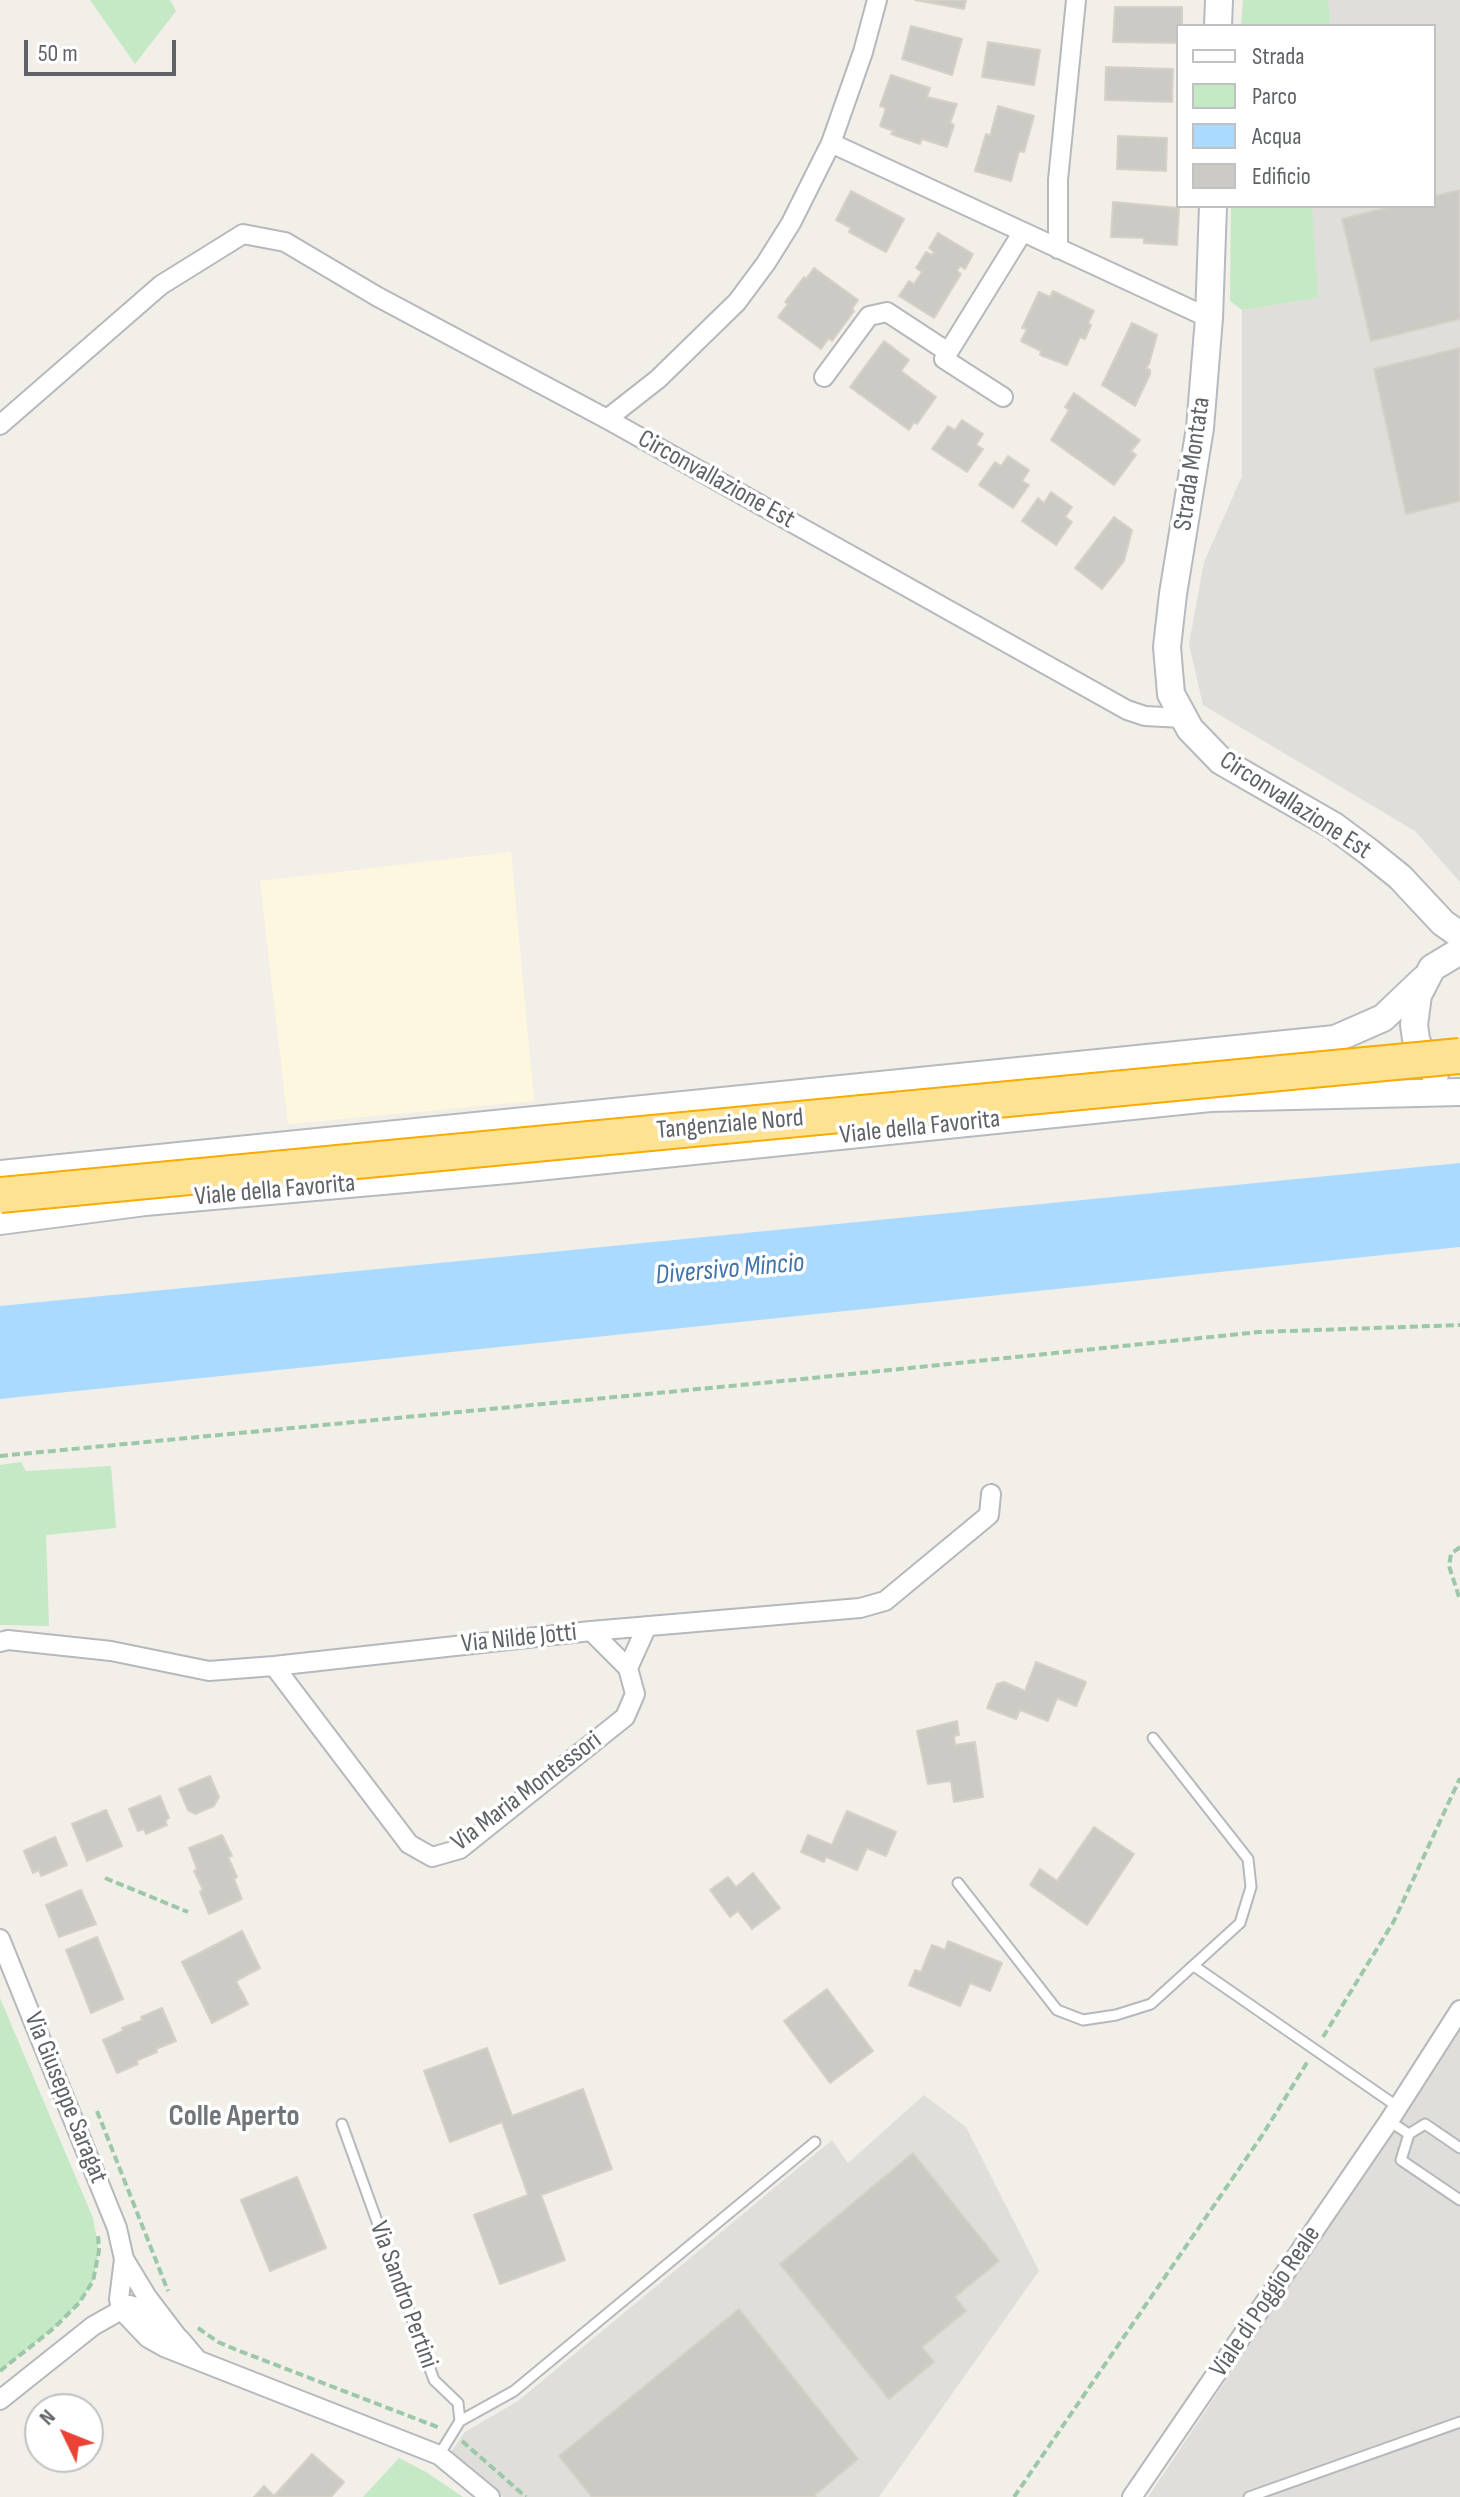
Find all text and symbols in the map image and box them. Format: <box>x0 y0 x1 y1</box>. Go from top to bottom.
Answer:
scale bar <box>28 24 180 74</box>
legend <box>1176 24 1436 208</box>
text: 50 m <box>38 39 78 68</box>
text: Strada <box>1252 42 1305 71</box>
text: Parco <box>1252 82 1297 111</box>
text: Acqua <box>1252 122 1301 151</box>
text: Edificio <box>1252 162 1311 191</box>
street label: Strada Montata <box>1168 395 1218 533</box>
street label: Circonvallazione Est <box>632 424 800 536</box>
street label: Circonvallazione Est <box>1213 745 1377 867</box>
street label: Tangenziale Nord <box>655 1103 805 1147</box>
street label: Viale della Favorita <box>838 1104 1002 1152</box>
street label: Viale della Favorita <box>193 1168 357 1214</box>
water label: Diversivo Mincio <box>654 1247 806 1293</box>
street label: Via Nilde Jotti <box>460 1617 578 1661</box>
street label: Via Maria Montessori <box>446 1725 608 1859</box>
street label: Via Giuseppe Saragat <box>17 2008 113 2188</box>
district label: Colle Aperto <box>169 2099 299 2135</box>
street label: Via Sandro Pertini <box>362 2217 444 2373</box>
street label: Viale di Poggio Reale <box>1204 2221 1328 2383</box>
north arrow <box>24 2393 104 2473</box>
text: N <box>34 2404 61 2431</box>

